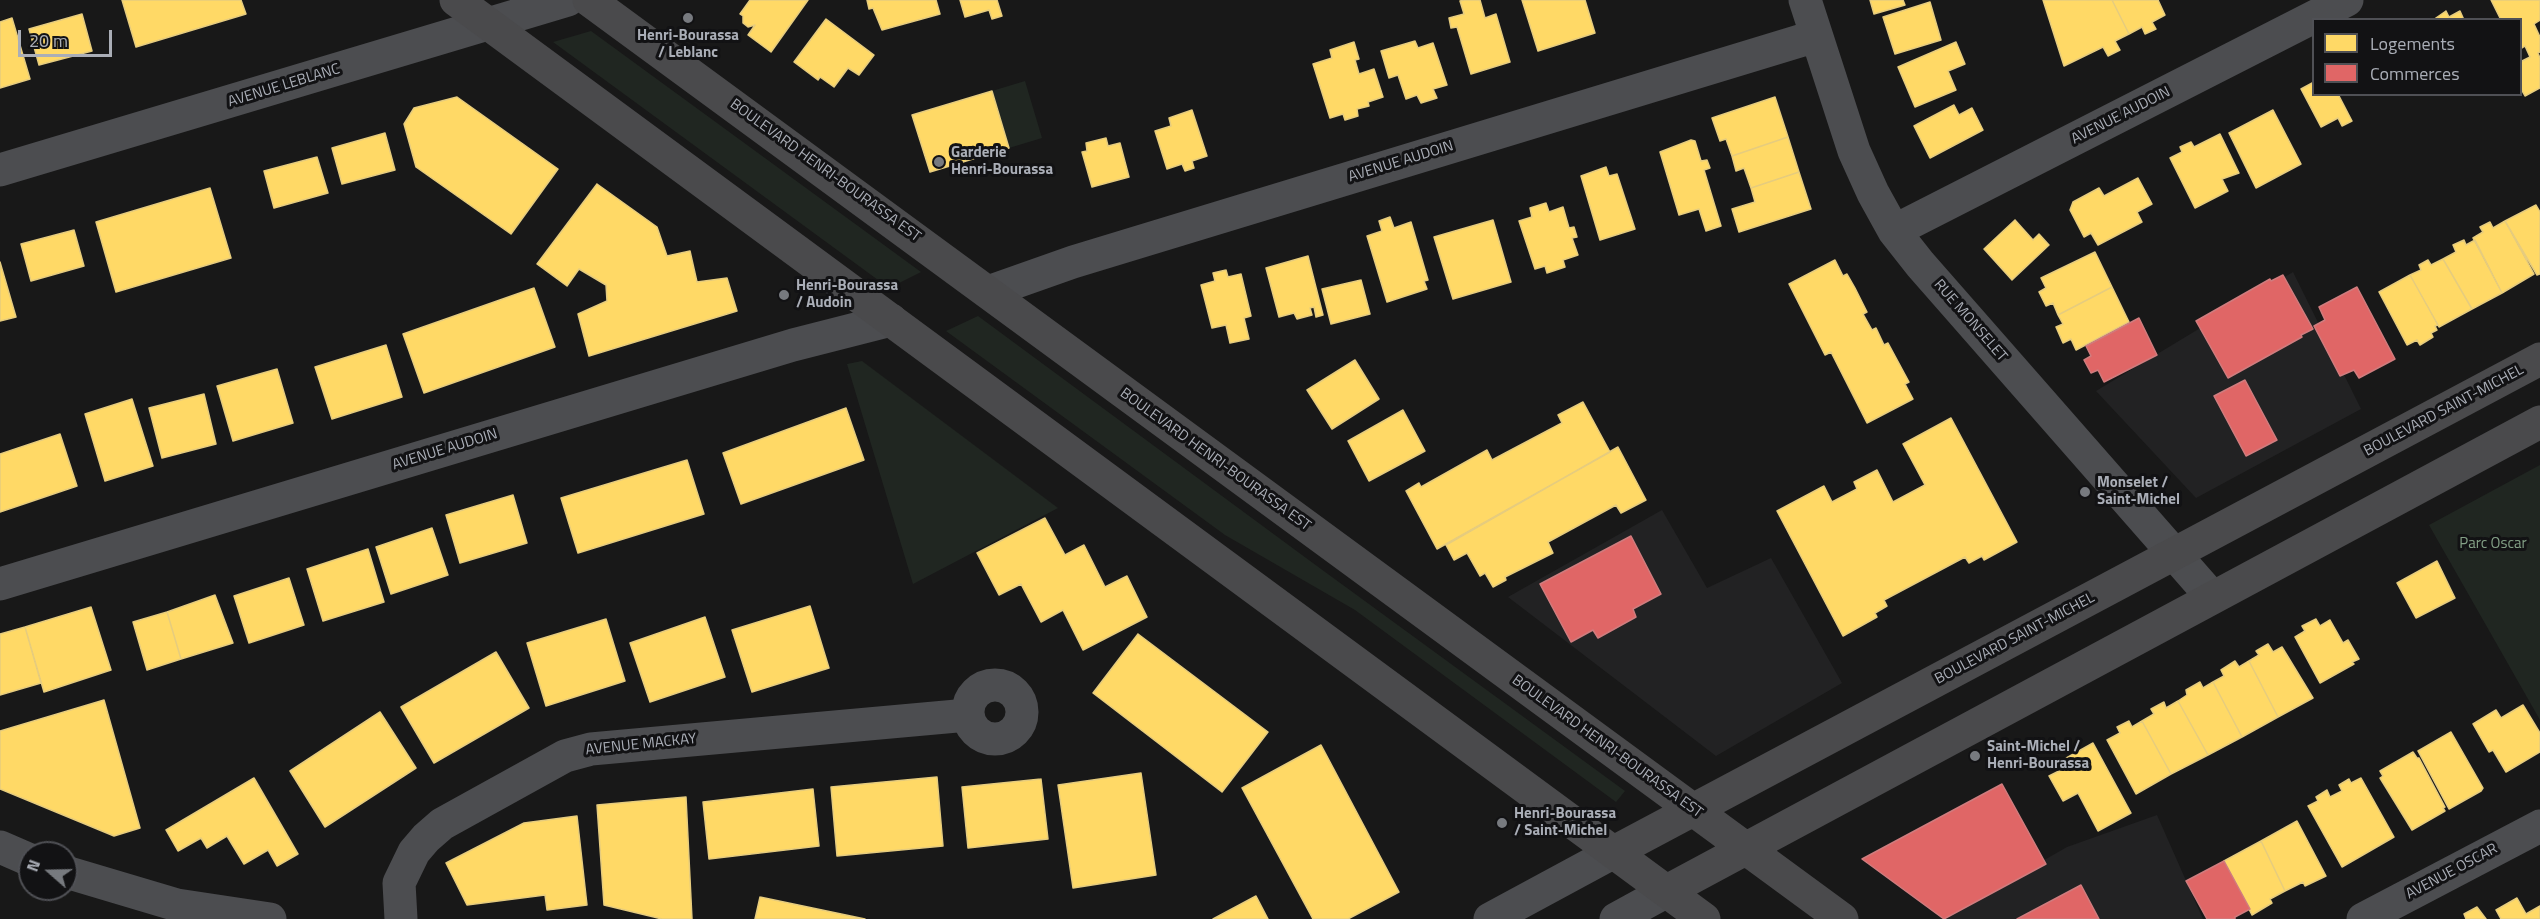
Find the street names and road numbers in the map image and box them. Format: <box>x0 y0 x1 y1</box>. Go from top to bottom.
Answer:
street label: AVENUE LEBLANC <box>226 60 342 112</box>
street label: AVENUE AUDOIN <box>2068 83 2174 149</box>
street label: BOULEVARD HENRI-BOURASSA EST <box>726 96 924 246</box>
street label: AVENUE AUDOIN <box>1346 137 1456 187</box>
street label: RUE MONSELET <box>1929 276 2011 366</box>
street label: BOULEVARD SAINT-MICHEL <box>2361 361 2527 461</box>
street label: BOULEVARD HENRI-BOURASSA EST <box>1116 385 1314 535</box>
street label: AVENUE AUDOIN <box>390 425 500 475</box>
street label: BOULEVARD SAINT-MICHEL <box>1932 589 2098 689</box>
street label: BOULEVARD HENRI-BOURASSA EST <box>1508 672 1706 822</box>
street label: AVENUE MACKAY <box>585 730 697 760</box>
street label: AVENUE OSCAR <box>2403 840 2501 904</box>

